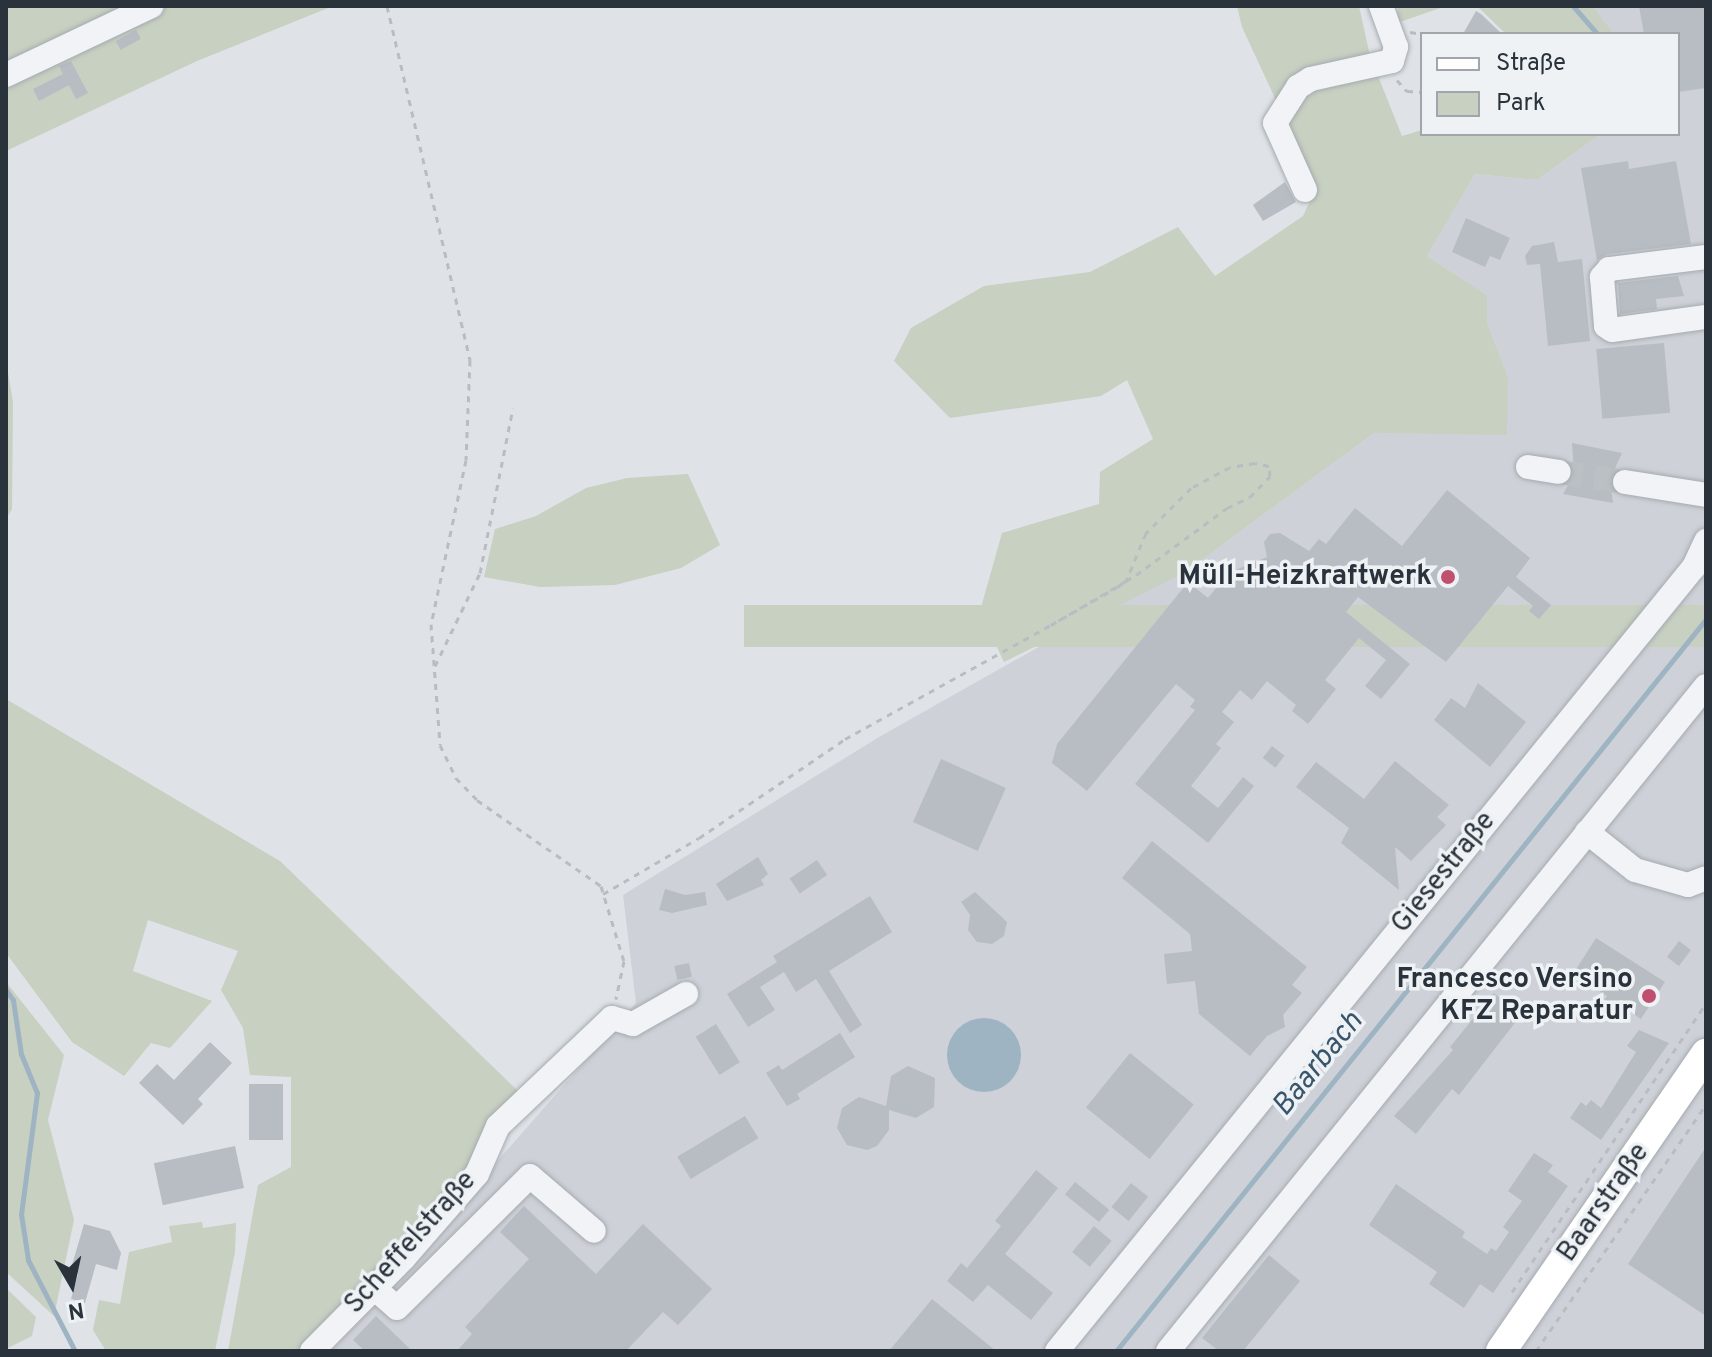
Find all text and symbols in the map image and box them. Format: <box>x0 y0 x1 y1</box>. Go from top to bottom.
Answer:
legend <box>1420 32 1680 136</box>
text: Straße <box>1496 49 1566 79</box>
text: Park <box>1496 89 1546 119</box>
place label: Müll-Heizkraftwerk <box>1179 560 1432 594</box>
marker: Müll-Heizkraftwerk <box>1439 568 1457 586</box>
street label: Giesestraße <box>1385 805 1503 941</box>
place label: Francesco Versino KFZ Reparatur <box>1395 963 1633 1029</box>
marker: Francesco Versino KFZ Reparatur <box>1640 987 1658 1005</box>
water label: Baarbach <box>1266 1005 1372 1125</box>
street label: Baarstraße <box>1551 1137 1657 1269</box>
street label: Scheffelstraße <box>338 1165 484 1321</box>
north arrow <box>32 1245 112 1325</box>
text: N <box>66 1295 86 1324</box>

